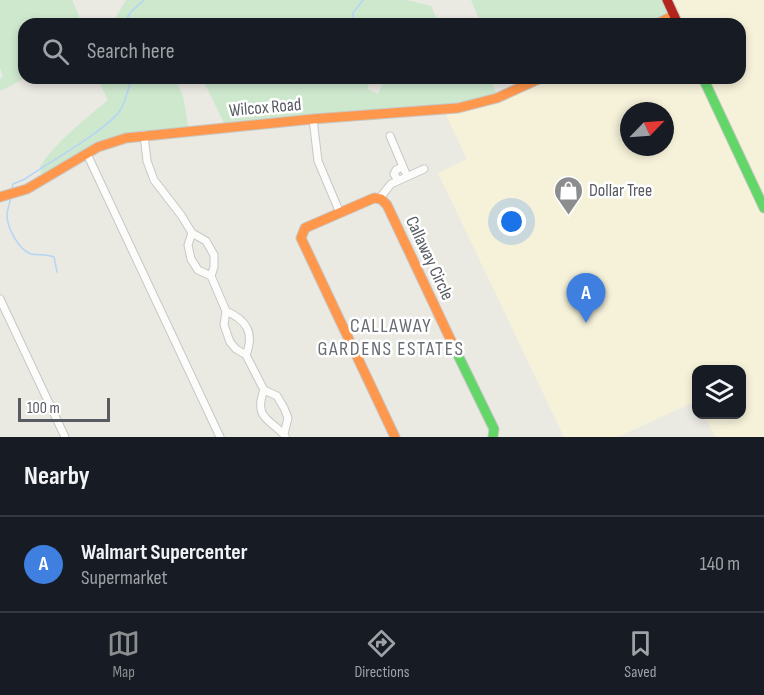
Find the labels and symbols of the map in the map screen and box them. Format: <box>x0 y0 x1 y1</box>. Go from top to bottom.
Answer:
street label: Wilcox Road <box>228 94 302 121</box>
north arrow <box>620 102 674 156</box>
shop icon: Dollar Tree <box>552 174 584 216</box>
place label: Dollar Tree <box>589 180 652 201</box>
your location <box>497 207 526 236</box>
street label: Callaway Circle <box>401 213 458 303</box>
pin: A <box>566 274 606 323</box>
district label: CALLAWAY GARDENS ESTATES <box>318 314 464 361</box>
scale bar <box>18 395 110 422</box>

